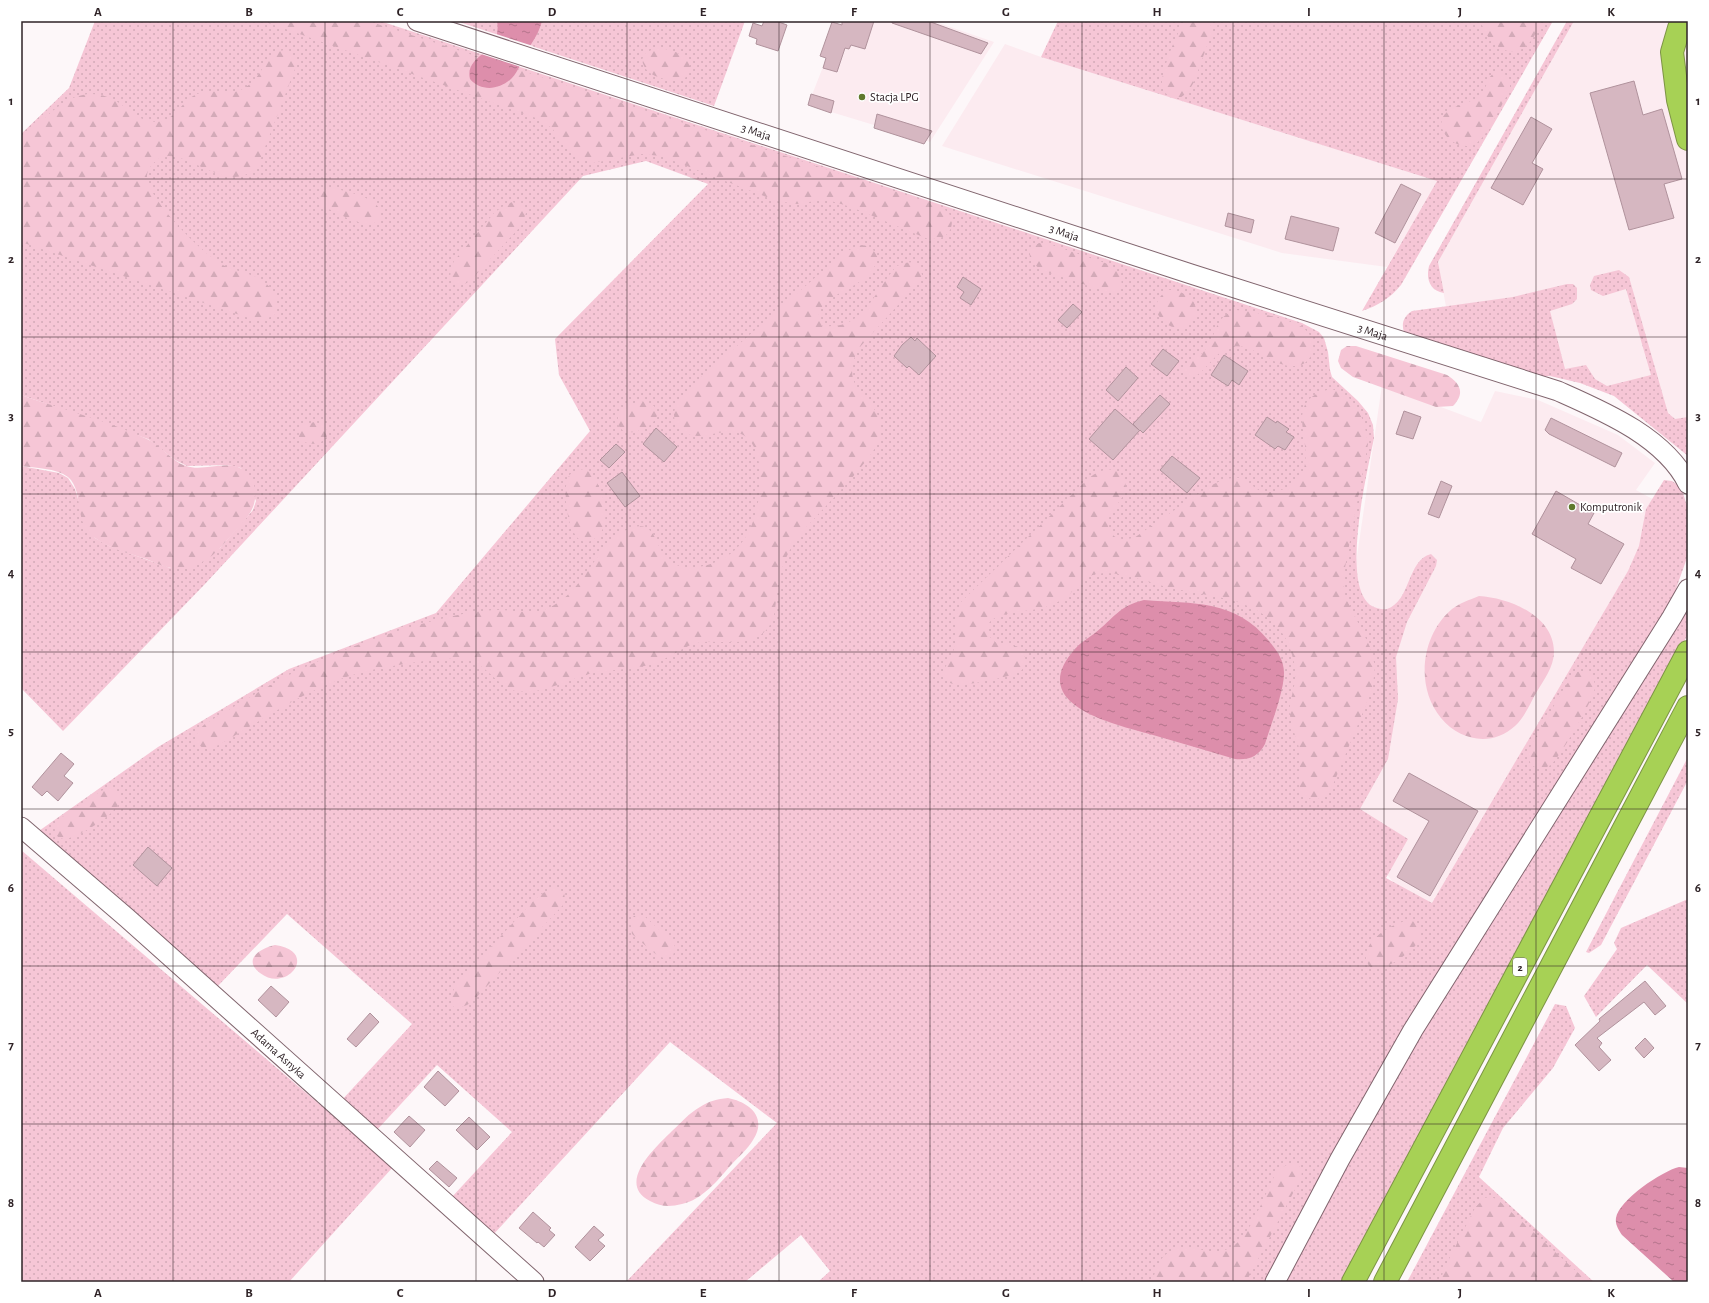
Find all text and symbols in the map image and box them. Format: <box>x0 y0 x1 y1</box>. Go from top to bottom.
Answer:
text: A <box>94 6 102 19</box>
text: B <box>245 6 253 19</box>
text: C <box>397 6 404 19</box>
text: D <box>548 6 557 19</box>
text: E <box>700 6 707 19</box>
text: F <box>851 6 858 19</box>
text: G <box>1002 6 1010 19</box>
text: H <box>1152 6 1162 19</box>
text: I <box>1307 6 1311 19</box>
text: J <box>1458 6 1462 19</box>
text: K <box>1607 6 1615 19</box>
place label: Stacja LPG <box>870 91 919 104</box>
marker: Stacja LPG <box>857 92 867 102</box>
text: 1 <box>9 95 13 108</box>
text: 1 <box>1696 95 1700 108</box>
street label: 3 Maja <box>740 121 773 143</box>
street label: 3 Maja <box>1048 222 1081 243</box>
text: 2 <box>8 253 14 266</box>
text: 2 <box>1695 253 1701 266</box>
street label: 3 Maja <box>1356 322 1390 342</box>
text: 3 <box>8 410 14 423</box>
text: 3 <box>1695 410 1701 423</box>
place label: Komputronik <box>1580 501 1642 513</box>
marker: Komputronik <box>1567 502 1577 512</box>
text: 4 <box>8 567 15 580</box>
text: 4 <box>1695 567 1702 580</box>
text: 5 <box>8 725 14 738</box>
text: 5 <box>1695 725 1701 738</box>
text: 6 <box>8 882 14 895</box>
text: 6 <box>1695 882 1701 895</box>
road number: 2 <box>1513 958 1527 976</box>
street label: Adama Asnyka <box>249 1026 309 1081</box>
text: 7 <box>8 1039 14 1052</box>
text: 7 <box>1695 1039 1701 1052</box>
text: 8 <box>8 1197 14 1210</box>
text: 8 <box>1695 1197 1701 1210</box>
text: A <box>94 1287 102 1300</box>
text: B <box>245 1287 253 1300</box>
text: C <box>397 1287 404 1300</box>
text: D <box>548 1287 557 1300</box>
text: E <box>700 1287 707 1300</box>
text: F <box>851 1287 858 1300</box>
text: G <box>1002 1287 1010 1300</box>
text: H <box>1152 1287 1162 1300</box>
text: I <box>1307 1287 1311 1300</box>
text: J <box>1458 1287 1462 1300</box>
text: K <box>1607 1287 1615 1300</box>

